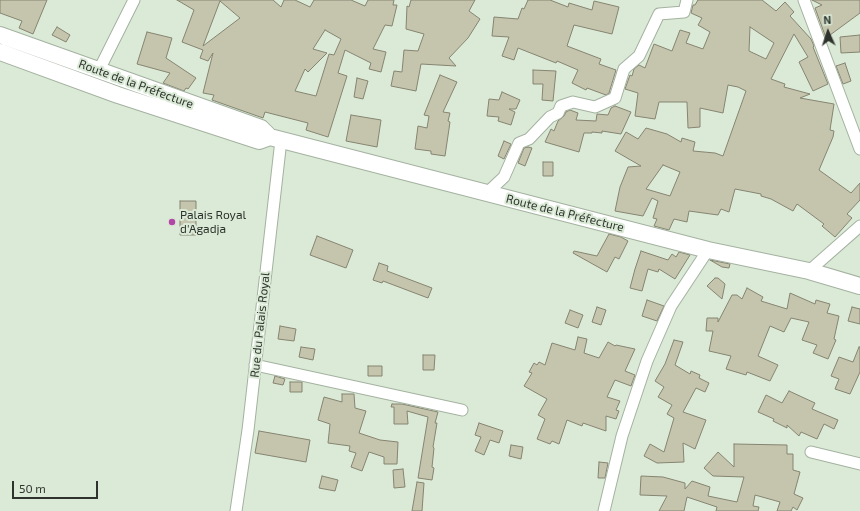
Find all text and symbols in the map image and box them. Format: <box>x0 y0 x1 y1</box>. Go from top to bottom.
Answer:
north arrow <box>808 12 848 52</box>
text: N <box>823 13 832 26</box>
street label: Route de la Préfecture <box>77 57 195 111</box>
street label: Route de la Préfecture <box>505 191 625 235</box>
place label: Palais Royal d'Agadja <box>180 208 246 236</box>
marker: Palais Royal d'Agadja <box>167 217 177 227</box>
street label: Rue du Palais Royal <box>247 272 273 378</box>
scale bar <box>14 473 100 499</box>
text: 50 m <box>19 481 46 495</box>

